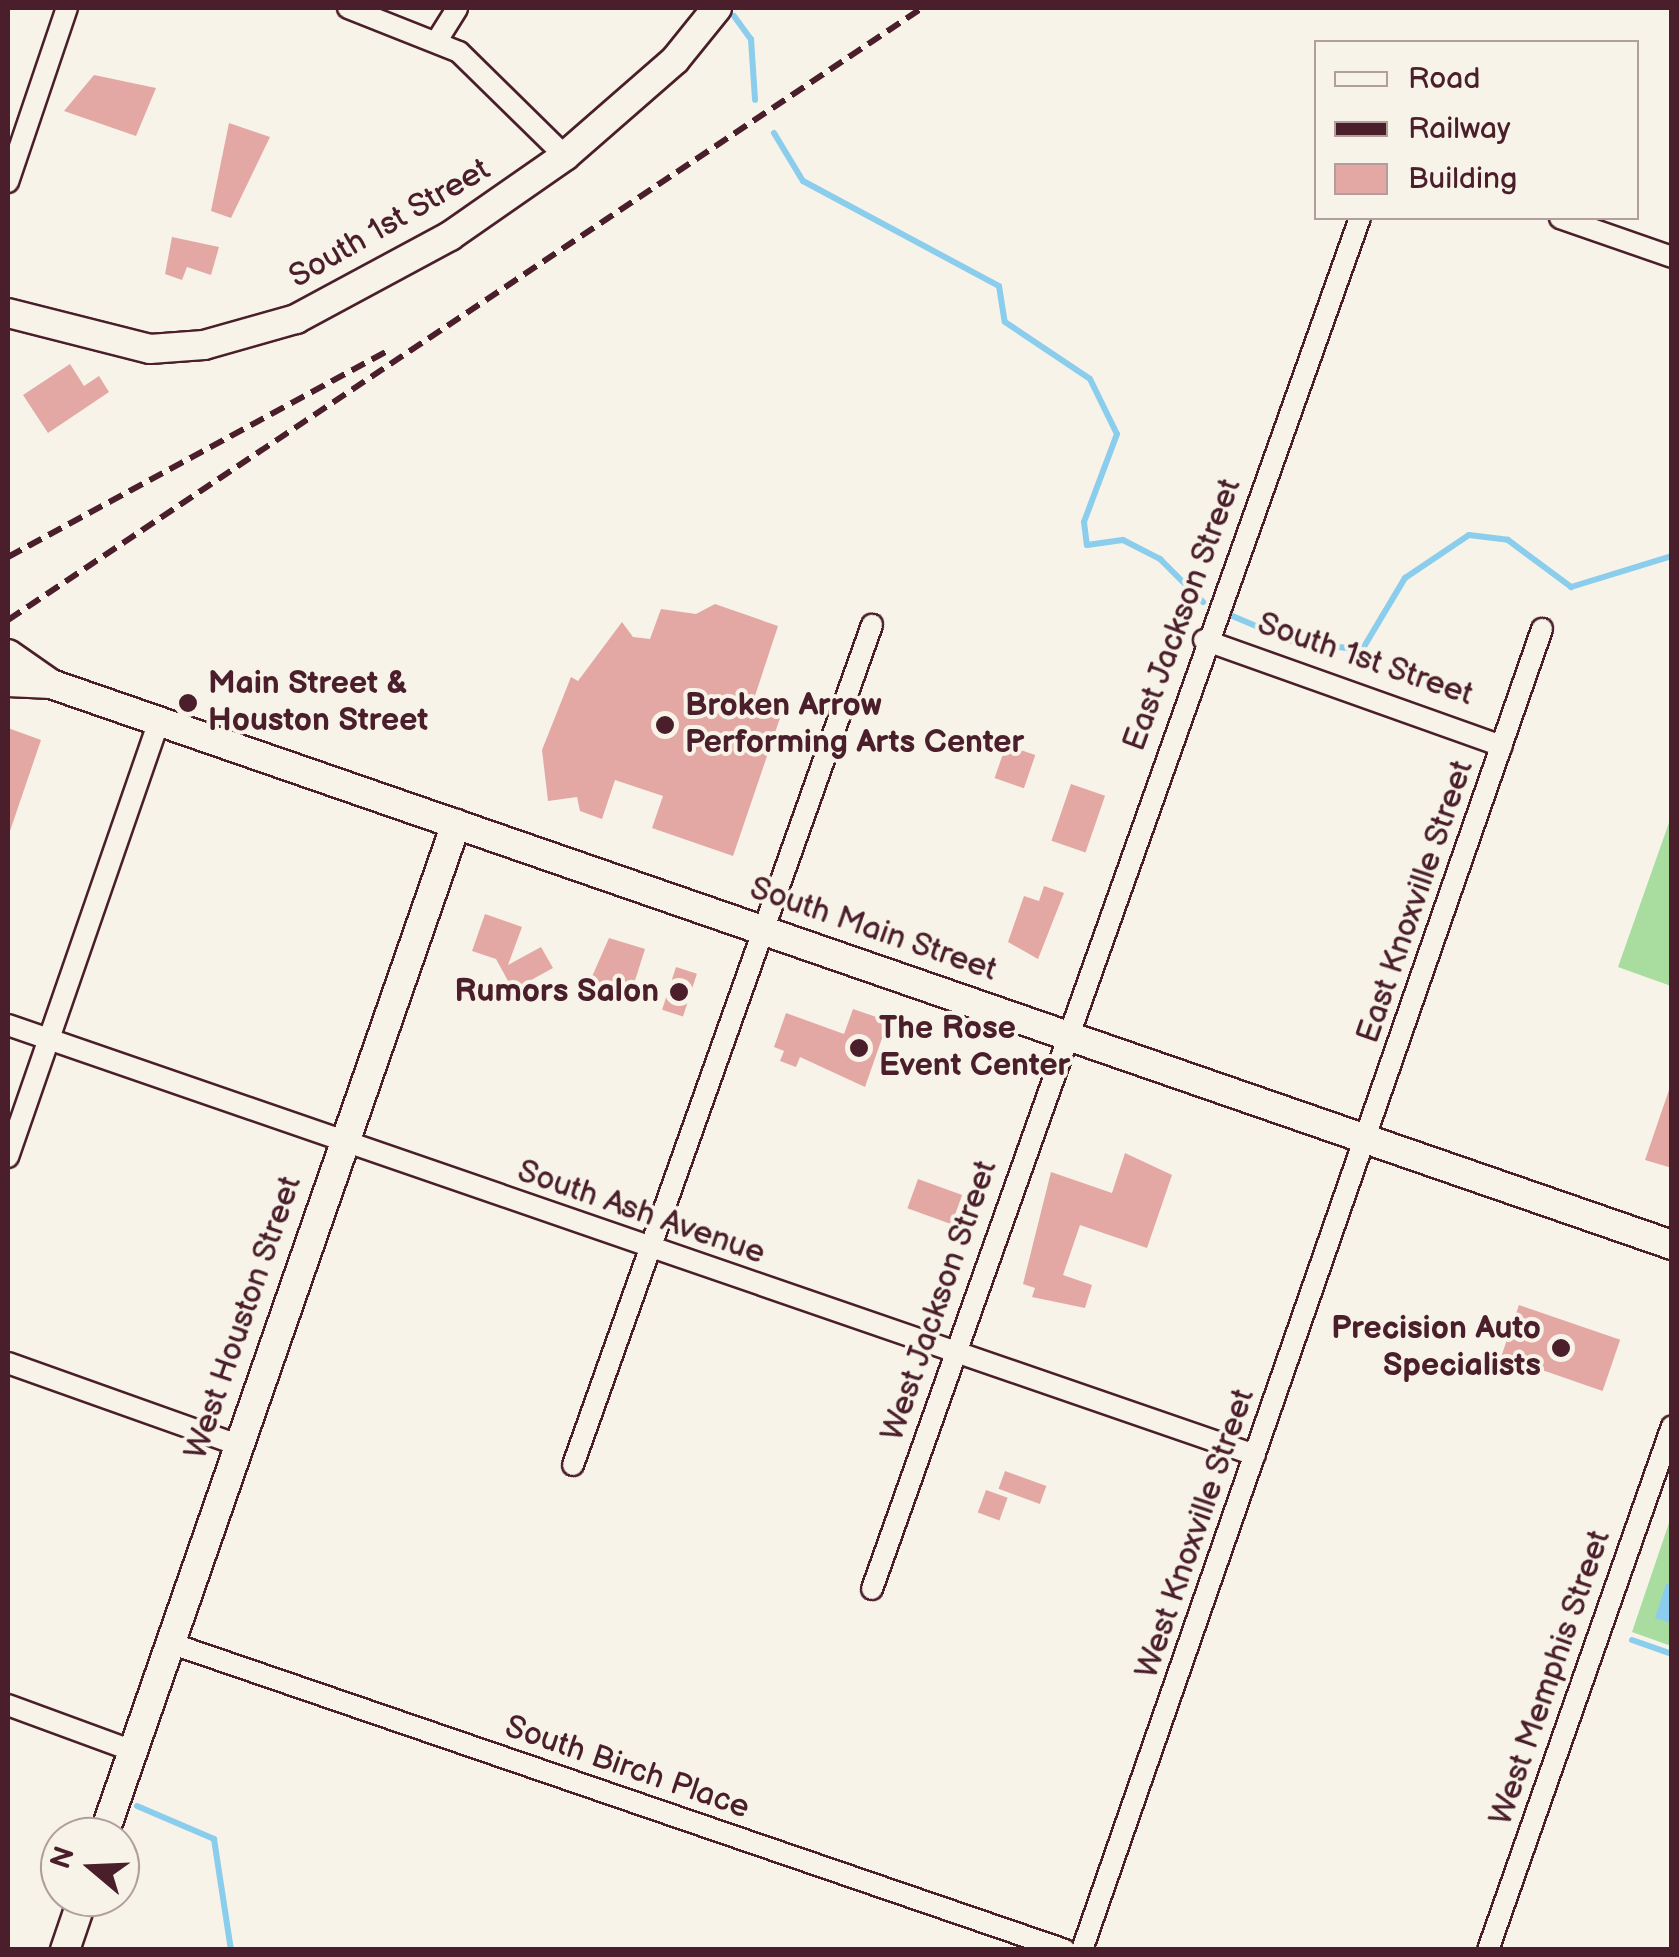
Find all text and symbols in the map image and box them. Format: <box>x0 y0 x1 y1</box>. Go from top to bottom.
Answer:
legend <box>1314 40 1639 220</box>
text: Road <box>1408 61 1481 97</box>
text: Railway <box>1408 111 1510 147</box>
street label: South 1st Street <box>283 151 497 297</box>
text: Building <box>1408 161 1517 197</box>
street label: East Jackson Street <box>1116 473 1250 757</box>
street label: South 1st Street <box>1252 605 1478 715</box>
place label: Main Street & Houston Street <box>208 666 428 741</box>
place label: Broken Arrow Performing Arts Center <box>685 688 1024 763</box>
marker: Main Street & Houston Street <box>177 692 199 714</box>
marker: Broken Arrow Performing Arts Center <box>654 714 676 736</box>
street label: East Knoxville Street <box>1350 755 1482 1049</box>
street label: South Main Street <box>744 870 1002 990</box>
place label: Rumors Salon <box>455 973 659 1011</box>
marker: Rumors Salon <box>668 981 690 1003</box>
place label: The Rose Event Center <box>879 1011 1070 1086</box>
marker: The Rose Event Center <box>848 1037 870 1059</box>
street label: South Ash Avenue <box>512 1153 770 1273</box>
street label: West Jackson Street <box>874 1155 1006 1447</box>
street label: West Houston Street <box>177 1171 311 1465</box>
place label: Precision Auto Specialists <box>1331 1311 1541 1386</box>
marker: Precision Auto Specialists <box>1550 1337 1572 1359</box>
street label: West Knoxville Street <box>1128 1384 1264 1684</box>
street label: West Memphis Street <box>1482 1525 1620 1831</box>
street label: South Birch Place <box>500 1708 754 1828</box>
north arrow <box>40 1817 140 1917</box>
text: N <box>44 1842 82 1873</box>

